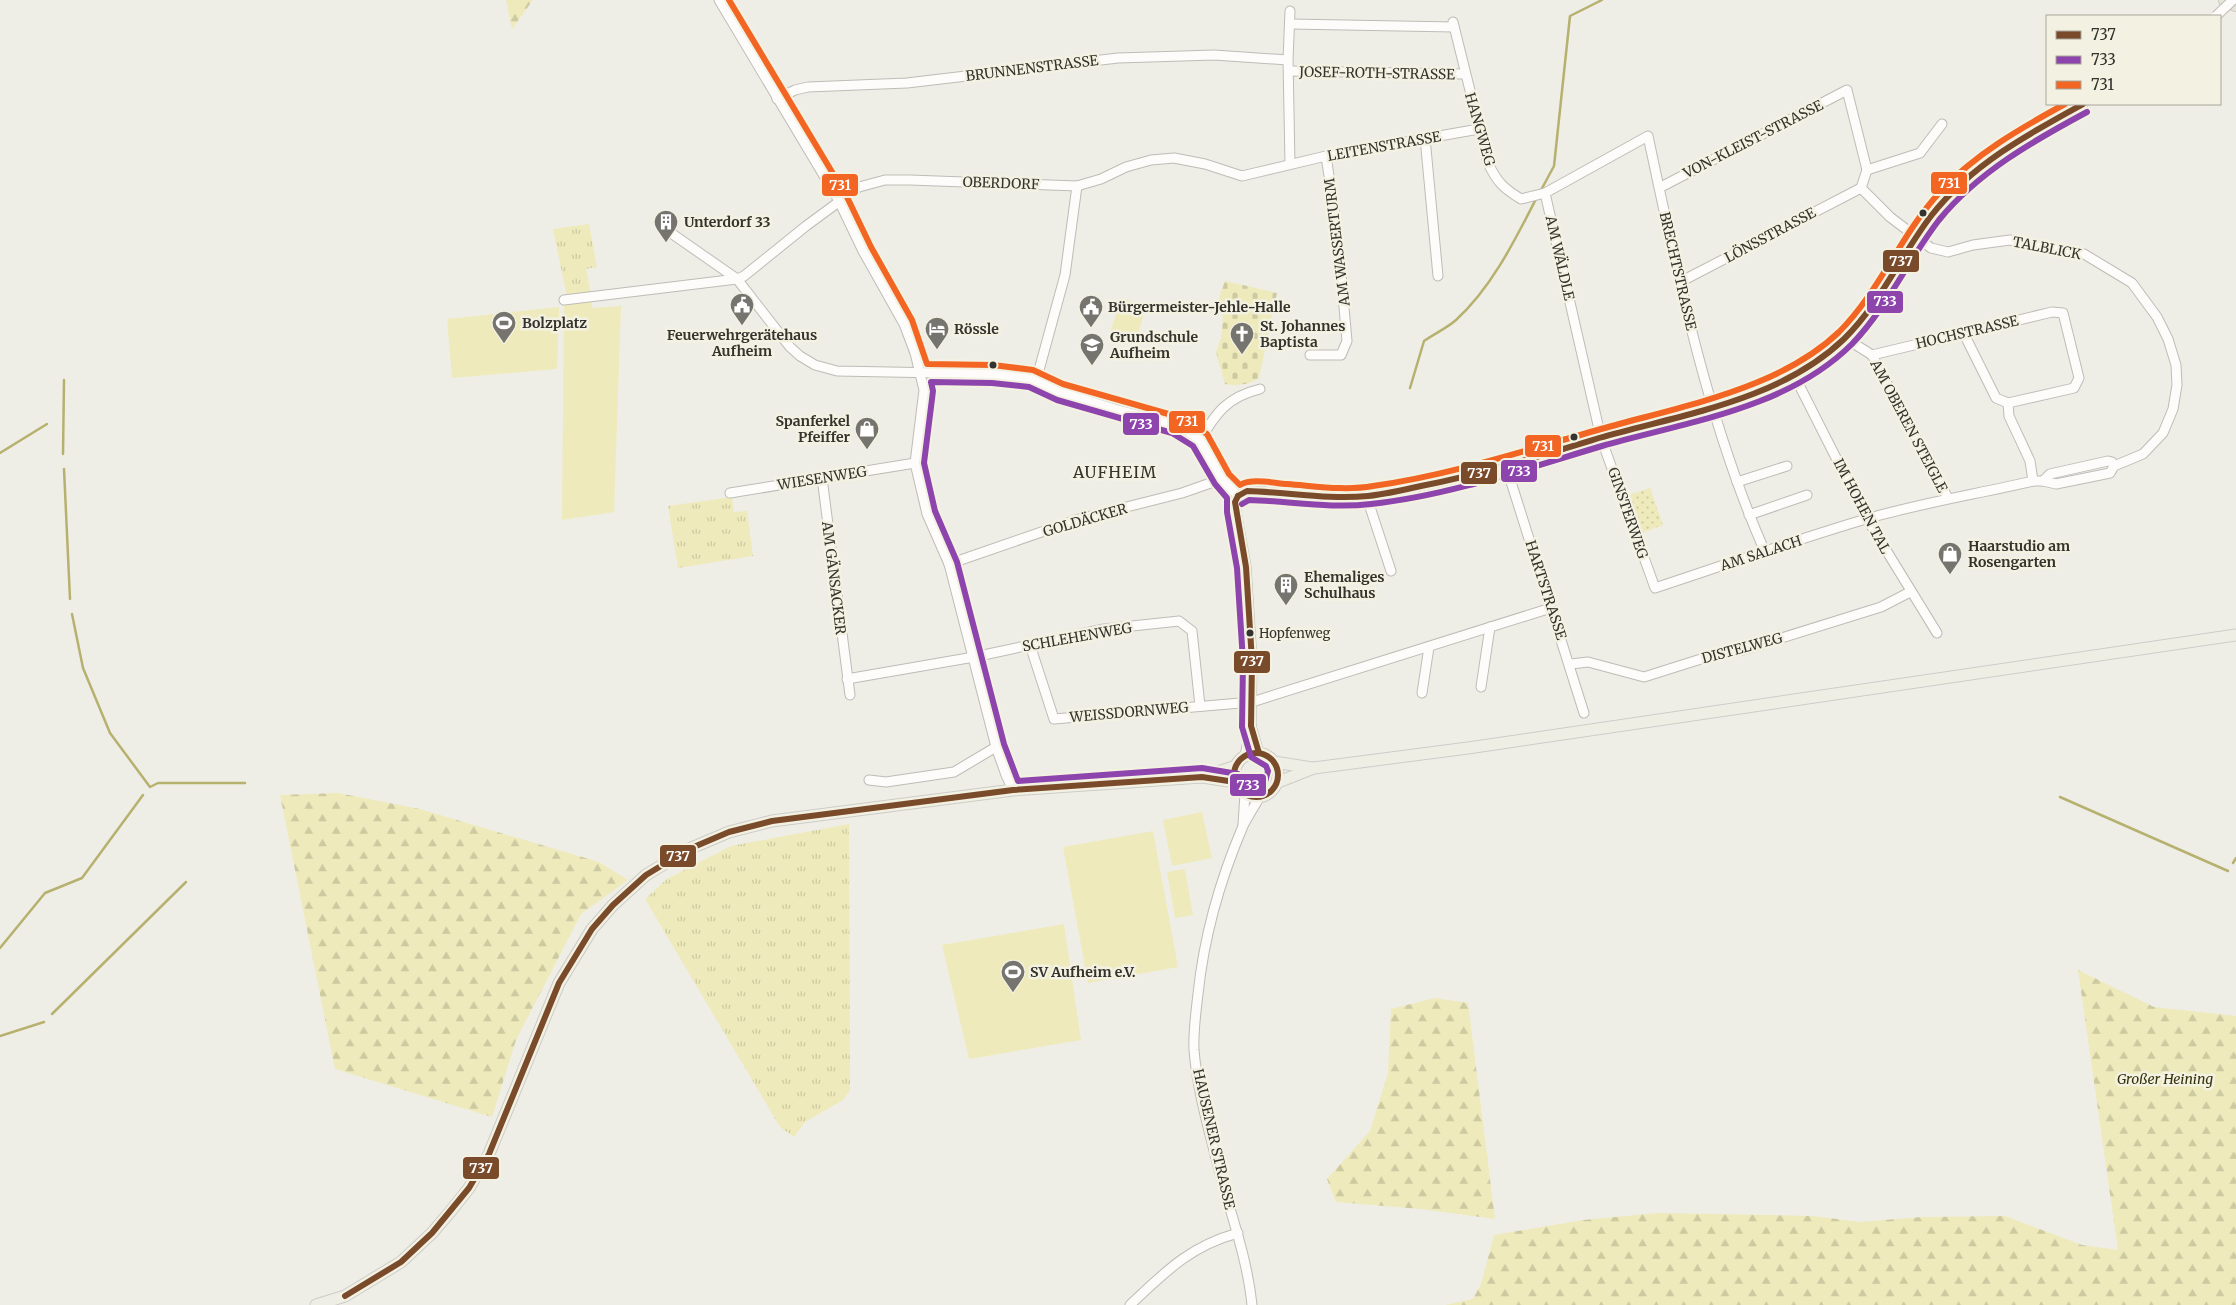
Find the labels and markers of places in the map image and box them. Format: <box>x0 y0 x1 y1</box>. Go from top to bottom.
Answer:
unlabelled marker <box>1918 208 1928 218</box>
building icon: Unterdorf 33 <box>653 209 679 243</box>
place label: Unterdorf 33 <box>684 213 770 231</box>
public building icon: Feuerwehrgerätehaus Aufheim <box>729 292 755 326</box>
public building icon: Bürgermeister-Jehle-Halle <box>1078 294 1104 328</box>
place label: Bürgermeister-Jehle-Halle <box>1108 298 1291 316</box>
sports icon: Bolzplatz <box>491 310 517 344</box>
place label: Bolzplatz <box>522 314 587 332</box>
hotel icon: Rössle <box>924 316 950 350</box>
place label: St. Johannes Baptista <box>1260 317 1345 351</box>
place label: Rössle <box>954 320 999 338</box>
church icon: St. Johannes Baptista <box>1229 321 1255 355</box>
place label: Feuerwehrgerätehaus Aufheim <box>667 326 817 360</box>
place label: Grundschule Aufheim <box>1109 328 1199 362</box>
school or university icon: Grundschule Aufheim <box>1079 332 1105 366</box>
unlabelled marker <box>988 360 998 370</box>
place label: Spanferkel Pfeiffer <box>776 412 850 446</box>
shop icon: Spanferkel Pfeiffer <box>854 416 880 450</box>
unlabelled marker <box>1569 432 1579 442</box>
place label: Haarstudio am Rosengarten <box>1968 537 2070 571</box>
shop icon: Haarstudio am Rosengarten <box>1937 541 1963 575</box>
place label: Ehemaliges Schulhaus <box>1304 568 1385 602</box>
building icon: Ehemaliges Schulhaus <box>1273 572 1299 606</box>
place label: Hopfenweg <box>1259 625 1330 642</box>
marker: Hopfenweg <box>1245 628 1255 638</box>
sports icon: SV Aufheim e.V. <box>1000 959 1026 993</box>
place label: SV Aufheim e.V. <box>1030 963 1136 981</box>

